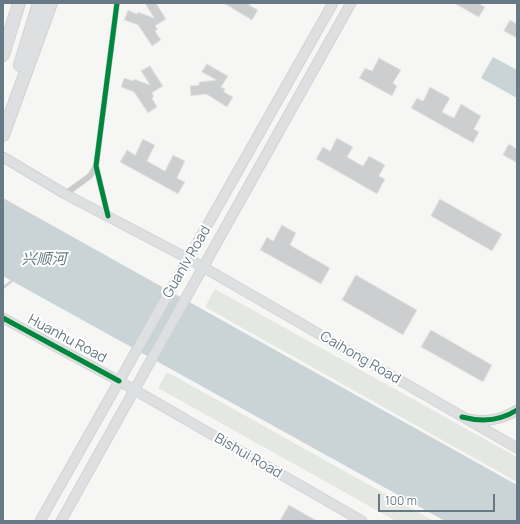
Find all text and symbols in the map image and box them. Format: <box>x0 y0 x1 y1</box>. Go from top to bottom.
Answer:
street label: Guanlv Road <box>160 223 214 301</box>
water label: 兴顺河 <box>22 251 66 269</box>
street label: Huanhu Road <box>25 311 109 367</box>
street label: Caihong Road <box>317 328 403 388</box>
street label: Bishui Road <box>211 430 285 482</box>
scale bar <box>380 486 497 512</box>
text: 100 m <box>385 492 417 509</box>

